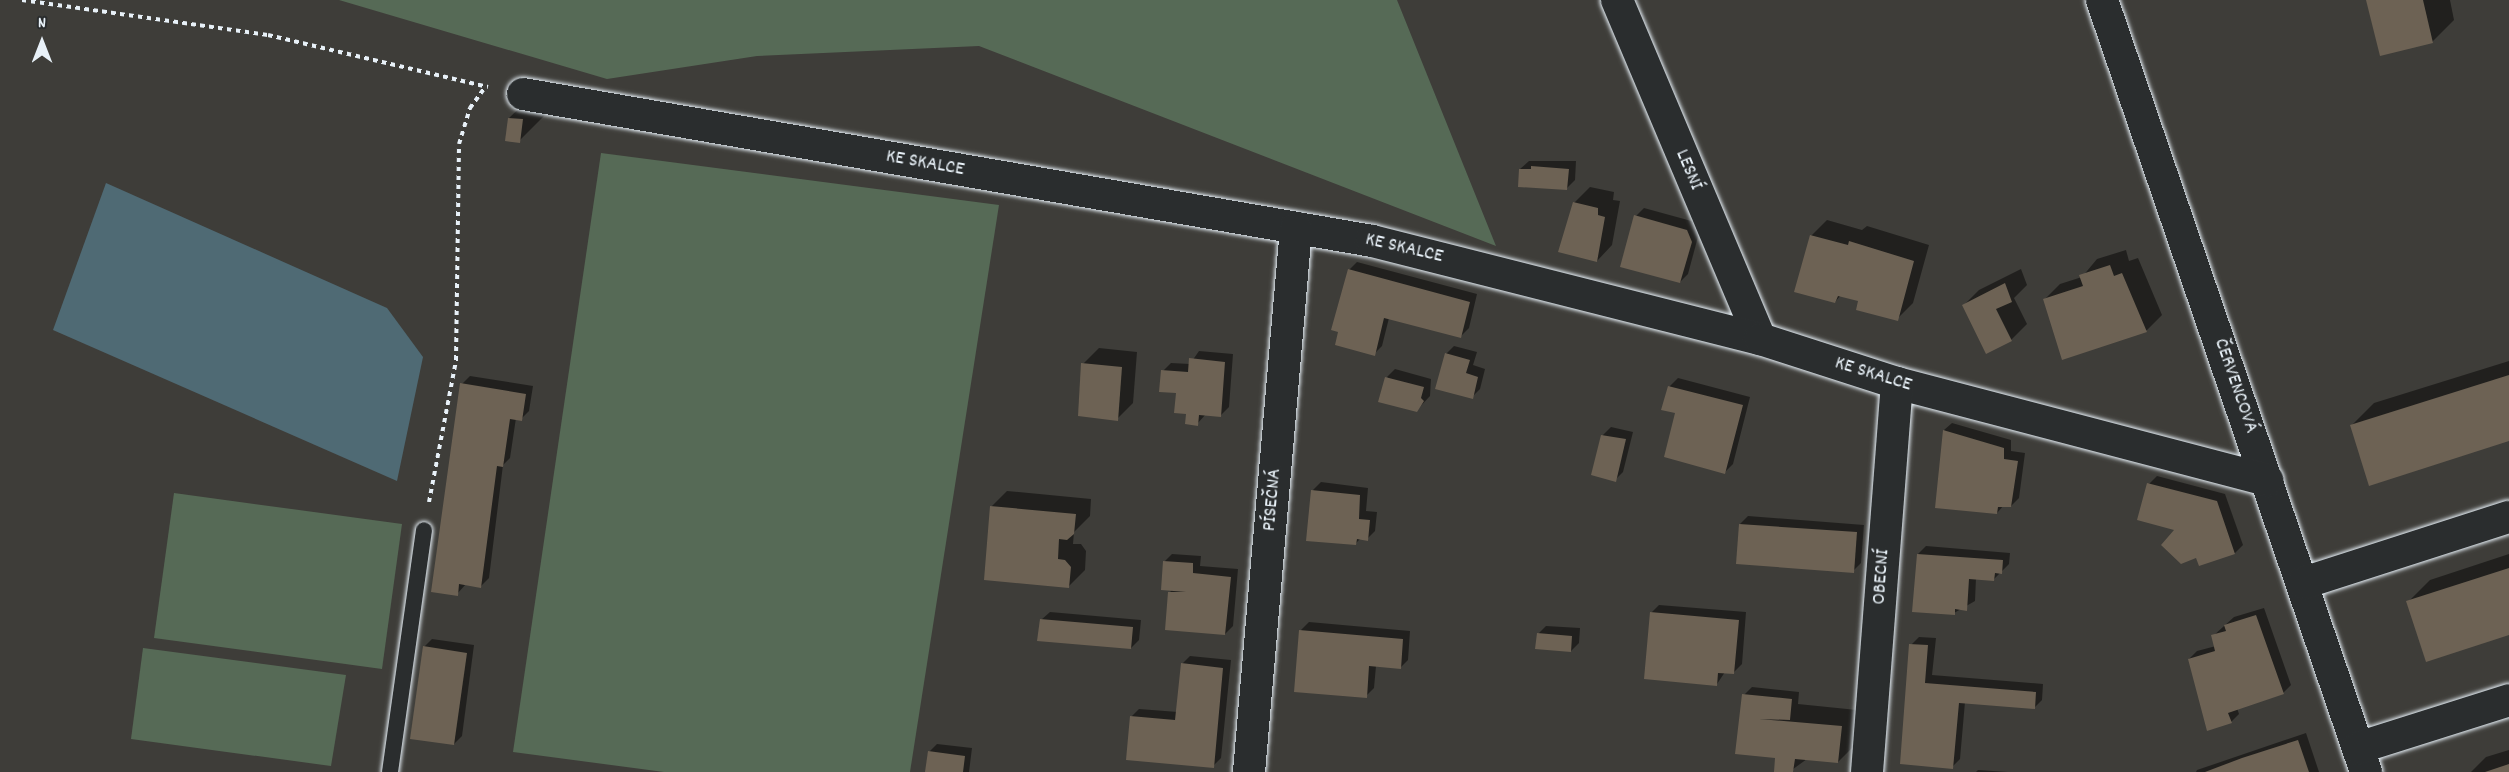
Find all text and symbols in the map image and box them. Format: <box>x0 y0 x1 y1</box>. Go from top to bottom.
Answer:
north arrow <box>12 12 72 72</box>
text: N <box>38 12 46 35</box>
street label: KE SKALCE <box>884 145 966 183</box>
street label: LESNÍ <box>1669 146 1707 194</box>
street label: KE SKALCE <box>1363 228 1445 270</box>
street label: ČERVENCOVÁ <box>2208 335 2262 437</box>
street label: KE SKALCE <box>1832 352 1914 398</box>
street label: PÍSEČNÁ <box>1258 468 1288 532</box>
street label: OBECNÍ <box>1868 549 1896 605</box>

